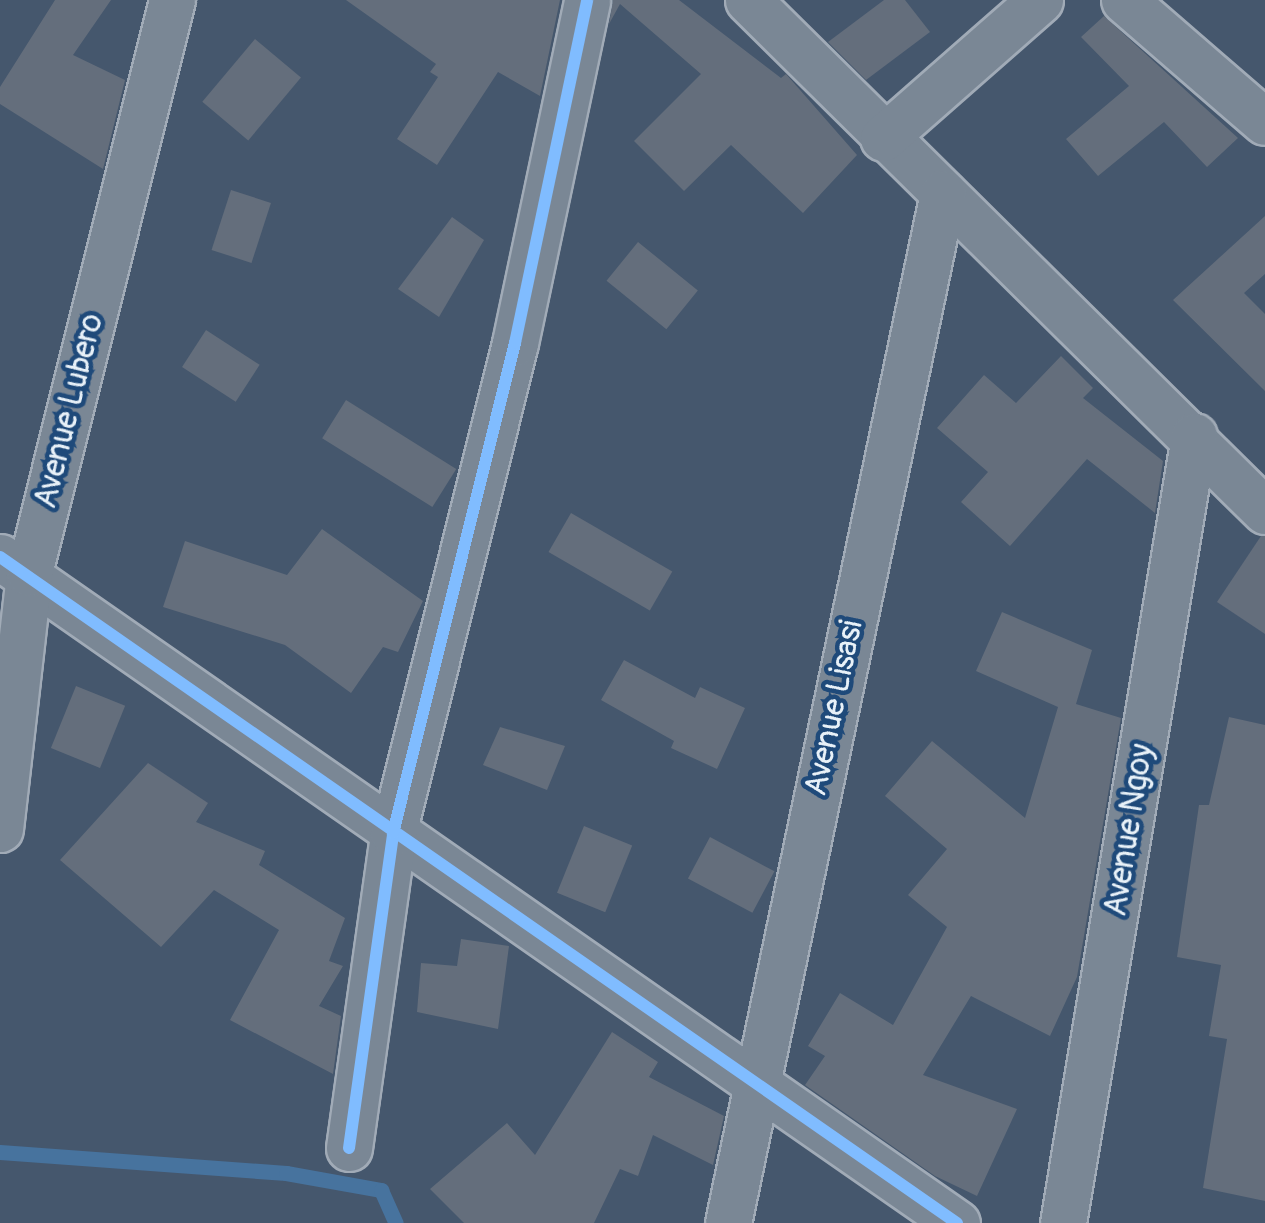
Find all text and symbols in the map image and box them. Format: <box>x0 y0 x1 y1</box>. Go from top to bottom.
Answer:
street label: Avenue Lubero <box>26 310 112 512</box>
street label: Avenue Lisasi <box>797 617 871 799</box>
street label: Avenue Ngoy <box>1096 741 1162 919</box>

